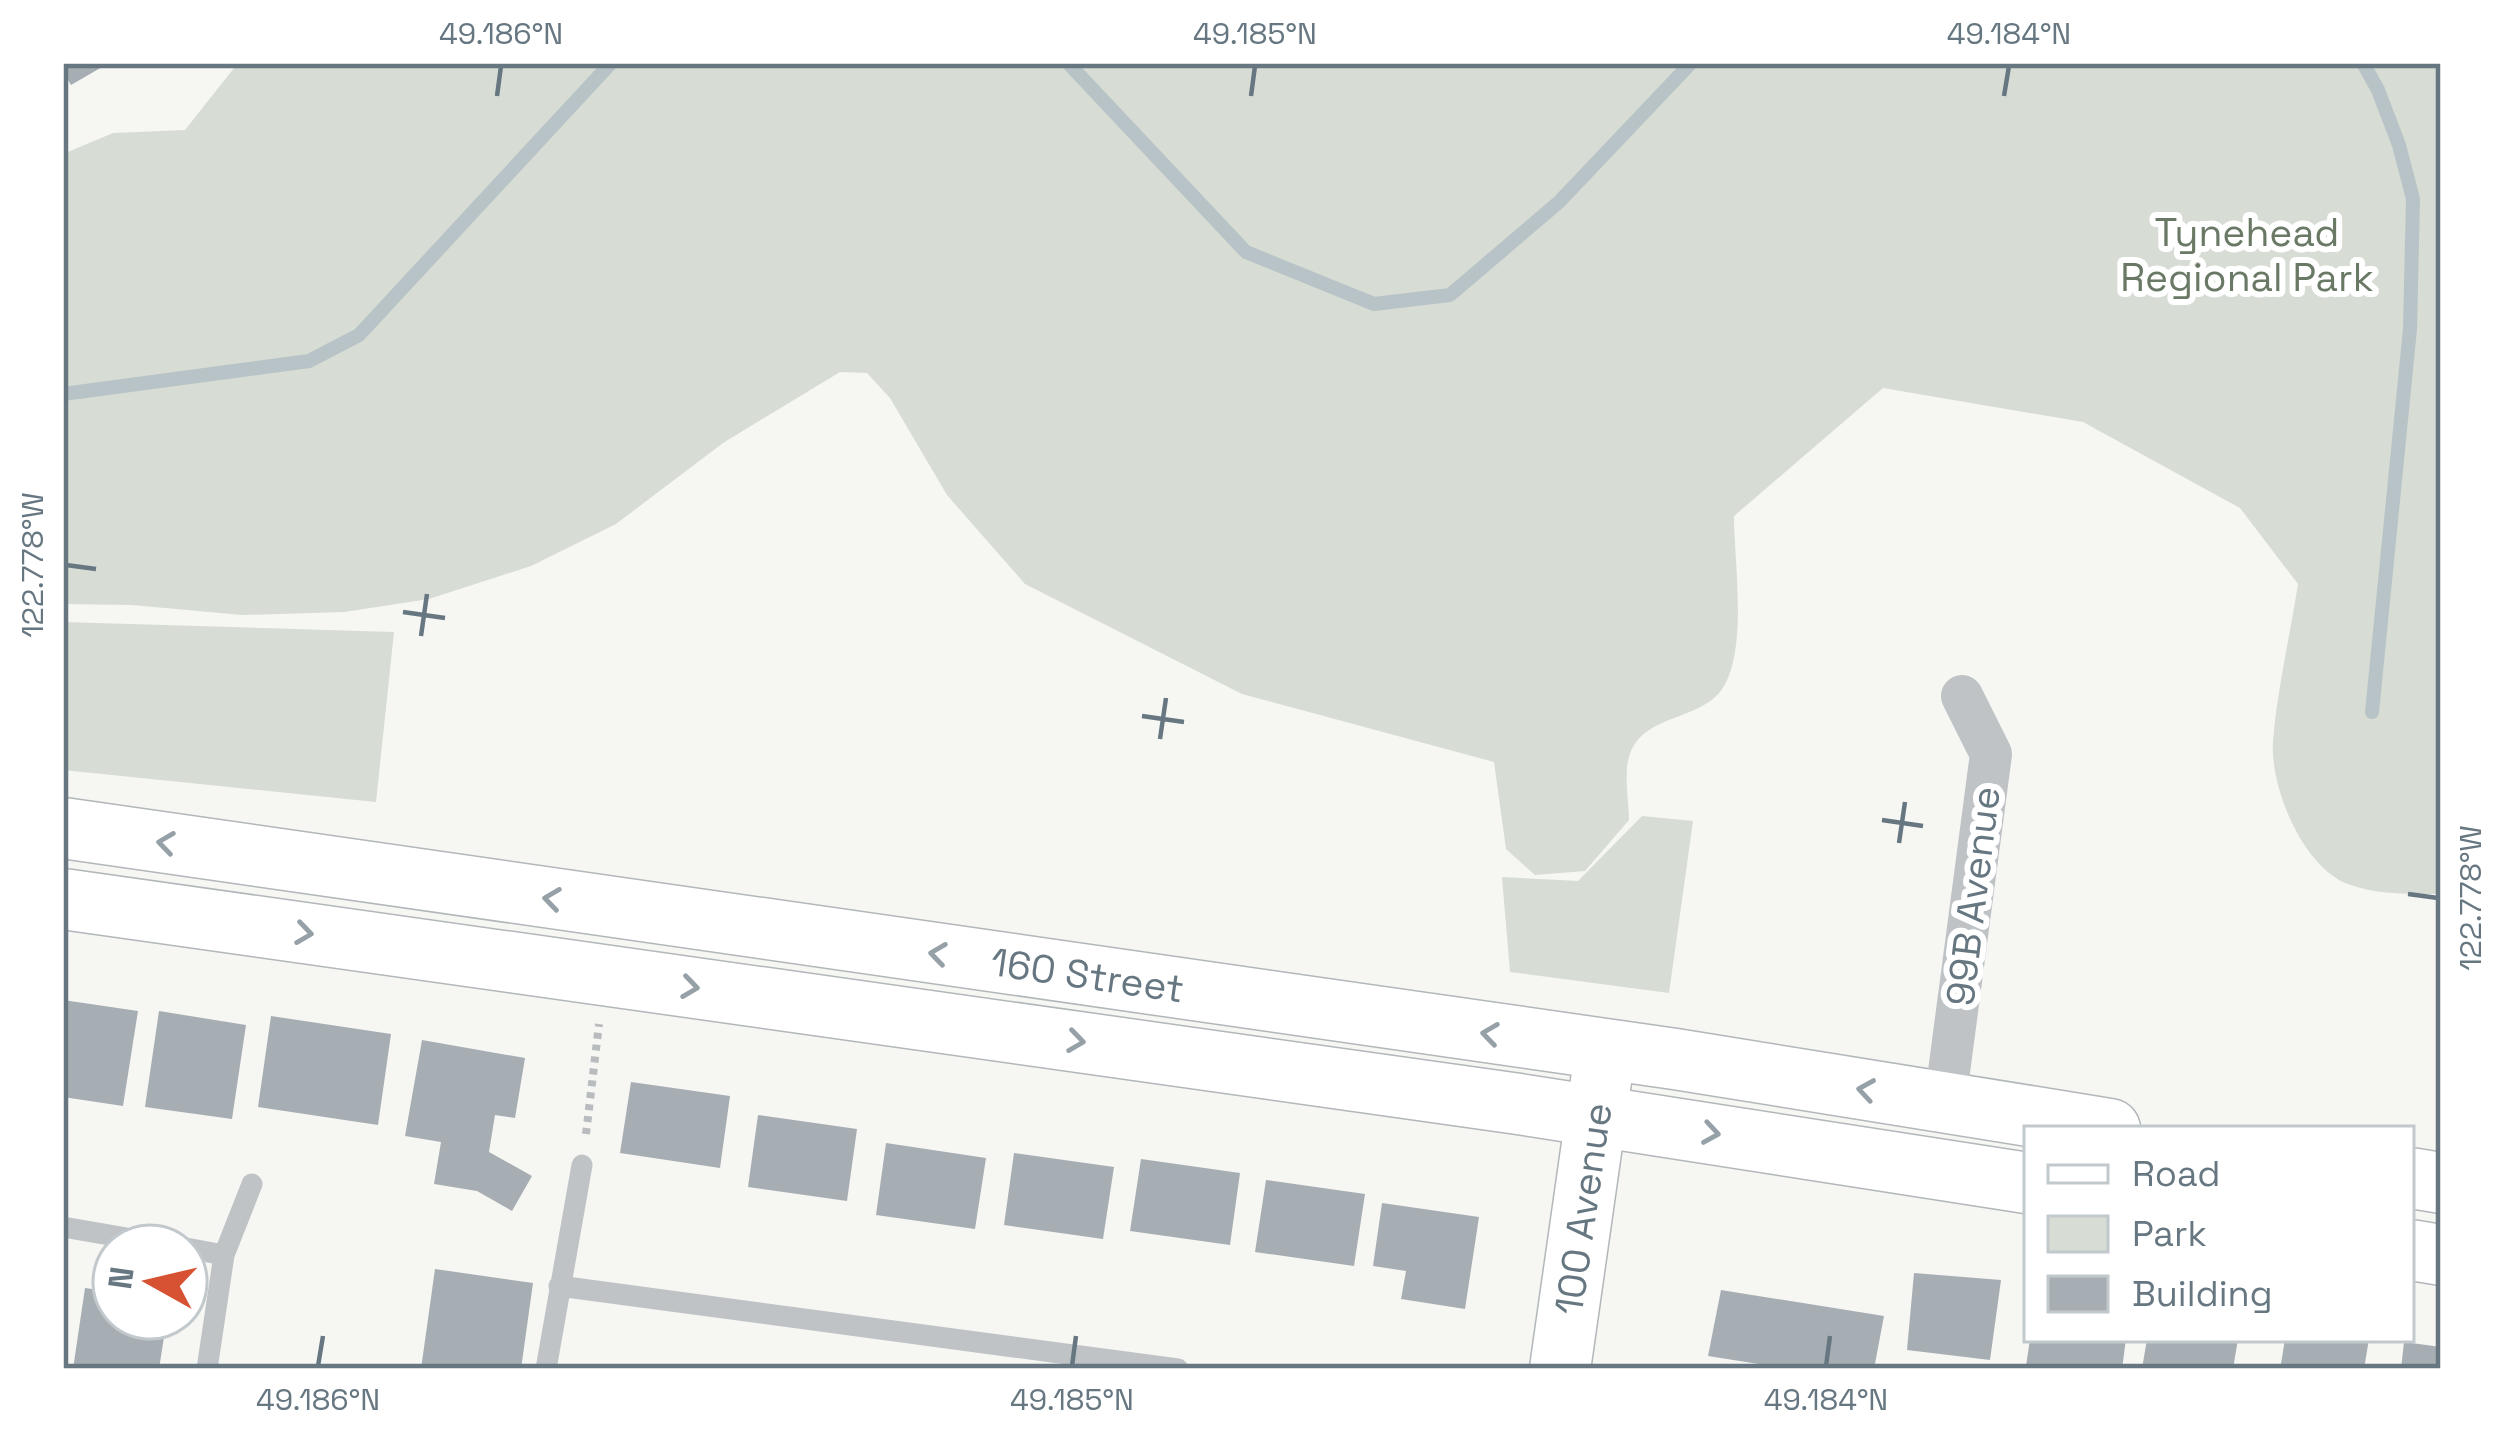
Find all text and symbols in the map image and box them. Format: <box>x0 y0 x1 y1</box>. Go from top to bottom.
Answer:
text: 49.186°N <box>439 14 563 53</box>
text: 49.185°N <box>1193 14 1317 53</box>
text: 49.184°N <box>1947 14 2071 53</box>
park label: Tynehead Regional Park <box>2120 208 2374 302</box>
text: 122.778°W <box>13 492 52 638</box>
street label: 99B Avenue <box>1935 783 2011 1009</box>
text: 122.778°W <box>2451 825 2490 971</box>
one-way arrow <box>156 831 175 857</box>
one-way arrow <box>542 887 561 913</box>
one-way arrow <box>294 919 313 945</box>
street label: 160 Street <box>988 937 1187 1013</box>
one-way arrow <box>928 942 947 968</box>
one-way arrow <box>680 973 700 999</box>
one-way arrow <box>1480 1022 1500 1048</box>
one-way arrow <box>1066 1027 1086 1053</box>
one-way arrow <box>1856 1078 1876 1104</box>
street label: 100 Avenue <box>1544 1099 1622 1318</box>
one-way arrow <box>1701 1119 1720 1145</box>
legend <box>2024 1126 2414 1342</box>
text: Road <box>2132 1151 2220 1197</box>
text: Park <box>2132 1211 2207 1257</box>
north arrow <box>90 1222 210 1342</box>
text: N <box>99 1264 144 1292</box>
text: Building <box>2132 1271 2273 1317</box>
text: 49.186°N <box>256 1380 380 1419</box>
text: 49.185°N <box>1010 1380 1134 1419</box>
text: 49.184°N <box>1764 1380 1888 1419</box>

